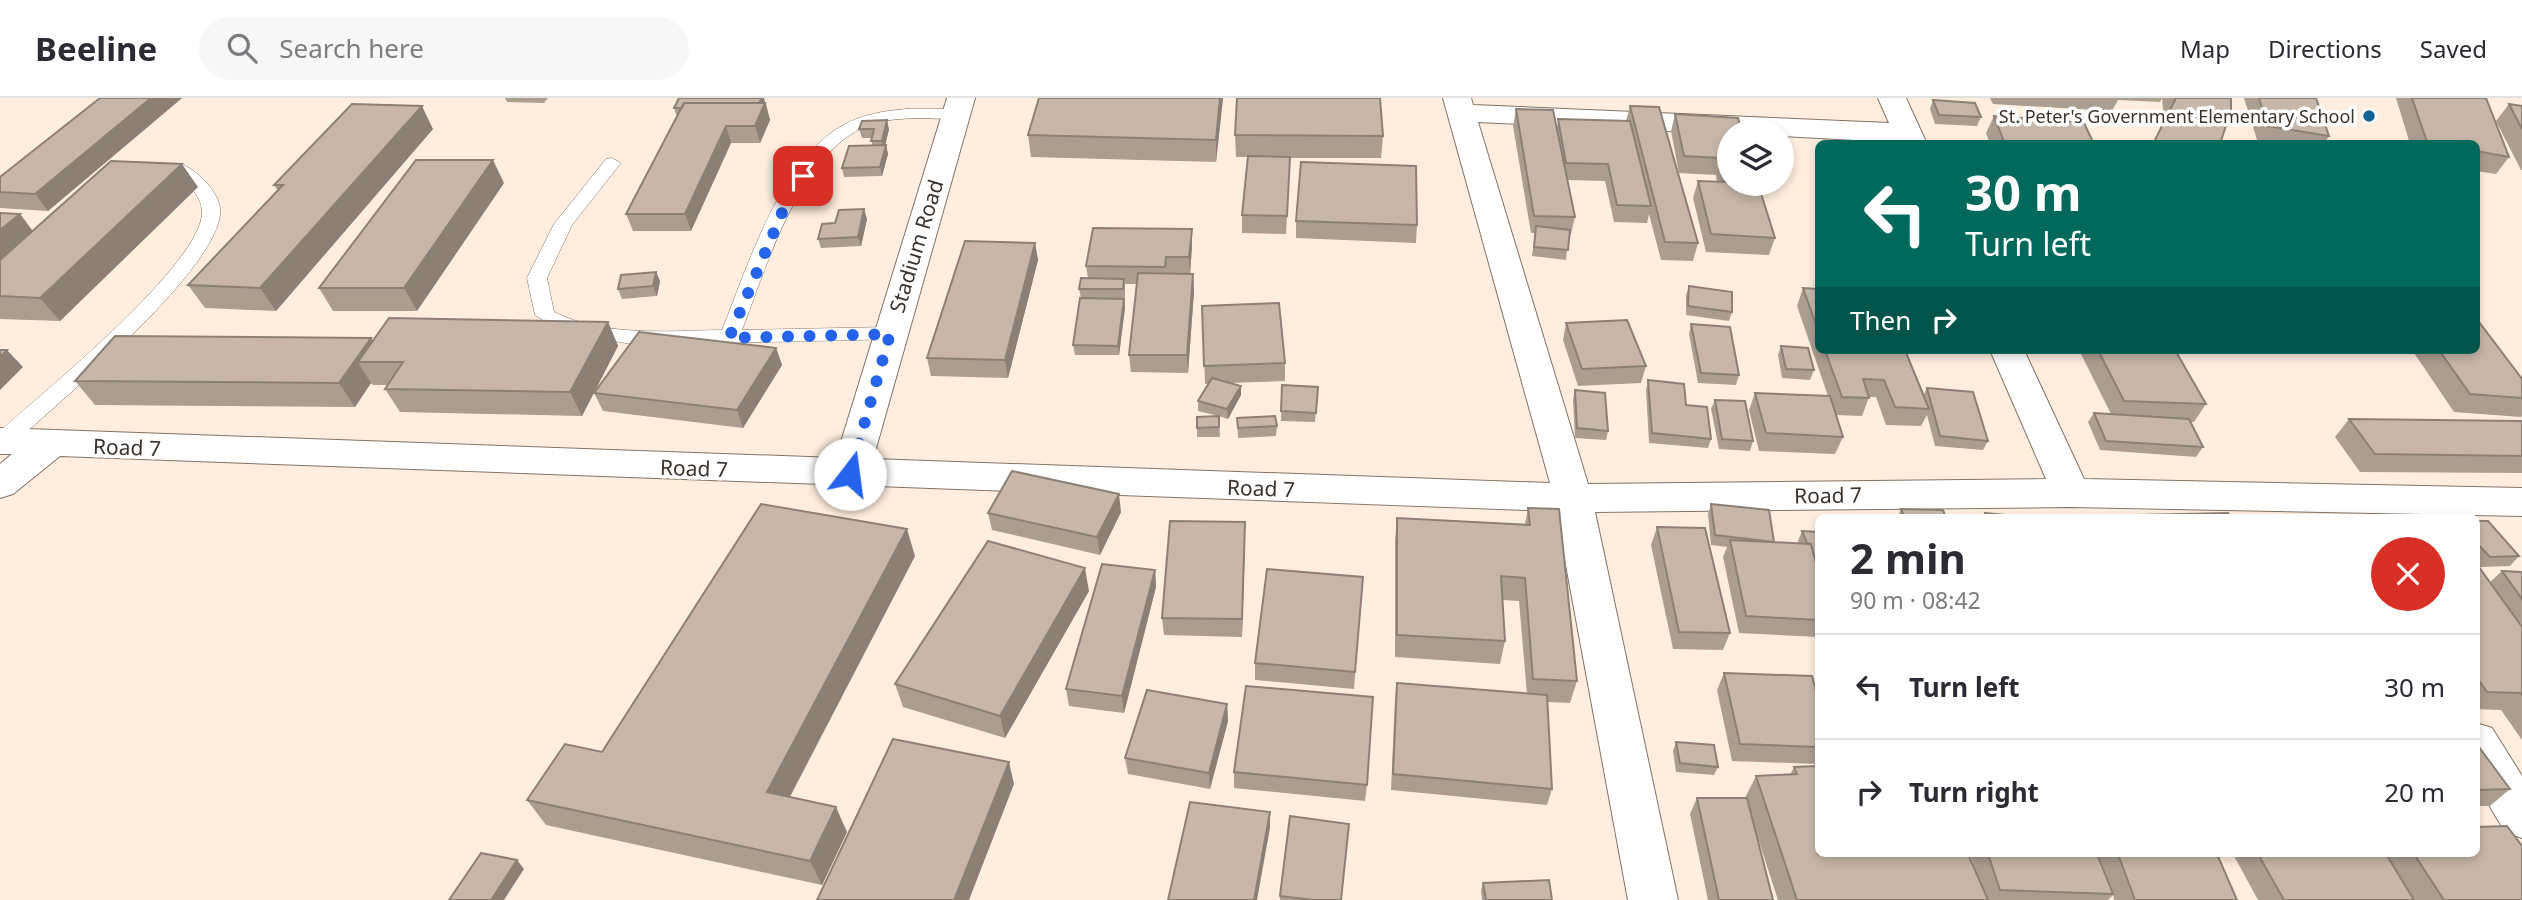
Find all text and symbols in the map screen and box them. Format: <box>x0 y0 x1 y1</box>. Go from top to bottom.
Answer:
search box <box>199 17 689 80</box>
text: Beeline <box>35 26 157 71</box>
icon: search <box>223 29 261 67</box>
text: Search here <box>279 30 424 66</box>
text: Map <box>2180 32 2230 65</box>
text: Directions <box>2268 32 2382 65</box>
text: Saved <box>2420 32 2487 65</box>
place label: St. Peter's Government Elementary School <box>1999 104 2355 128</box>
marker: St. Peter's Government Elementary School <box>2361 108 2377 124</box>
map controls <box>1717 119 1794 196</box>
button: layers <box>1717 119 1794 196</box>
pin <box>773 146 833 206</box>
icon: arrive <box>784 157 822 195</box>
text: 30 m <box>1965 159 2082 225</box>
icon: left <box>1850 168 1941 259</box>
street label: Stadium Road <box>882 176 950 316</box>
text: Turn left <box>1965 222 2091 265</box>
icon: right <box>1925 301 1963 339</box>
text: Then <box>1850 302 1911 338</box>
street label: Road 7 <box>93 432 161 462</box>
position arrow <box>813 437 887 511</box>
street label: Road 7 <box>660 453 728 483</box>
street label: Road 7 <box>1227 473 1295 503</box>
street label: Road 7 <box>1794 480 1862 510</box>
text: 2 min <box>1850 529 1966 586</box>
button: close <box>2371 537 2445 611</box>
text: 90 m · 08:42 <box>1850 584 1981 616</box>
icon: left <box>1850 668 1888 706</box>
text: Turn left <box>1909 669 2020 705</box>
text: 30 m <box>2384 669 2445 705</box>
icon: right <box>1850 773 1888 811</box>
text: Turn right <box>1909 774 2039 810</box>
text: 20 m <box>2384 774 2445 810</box>

